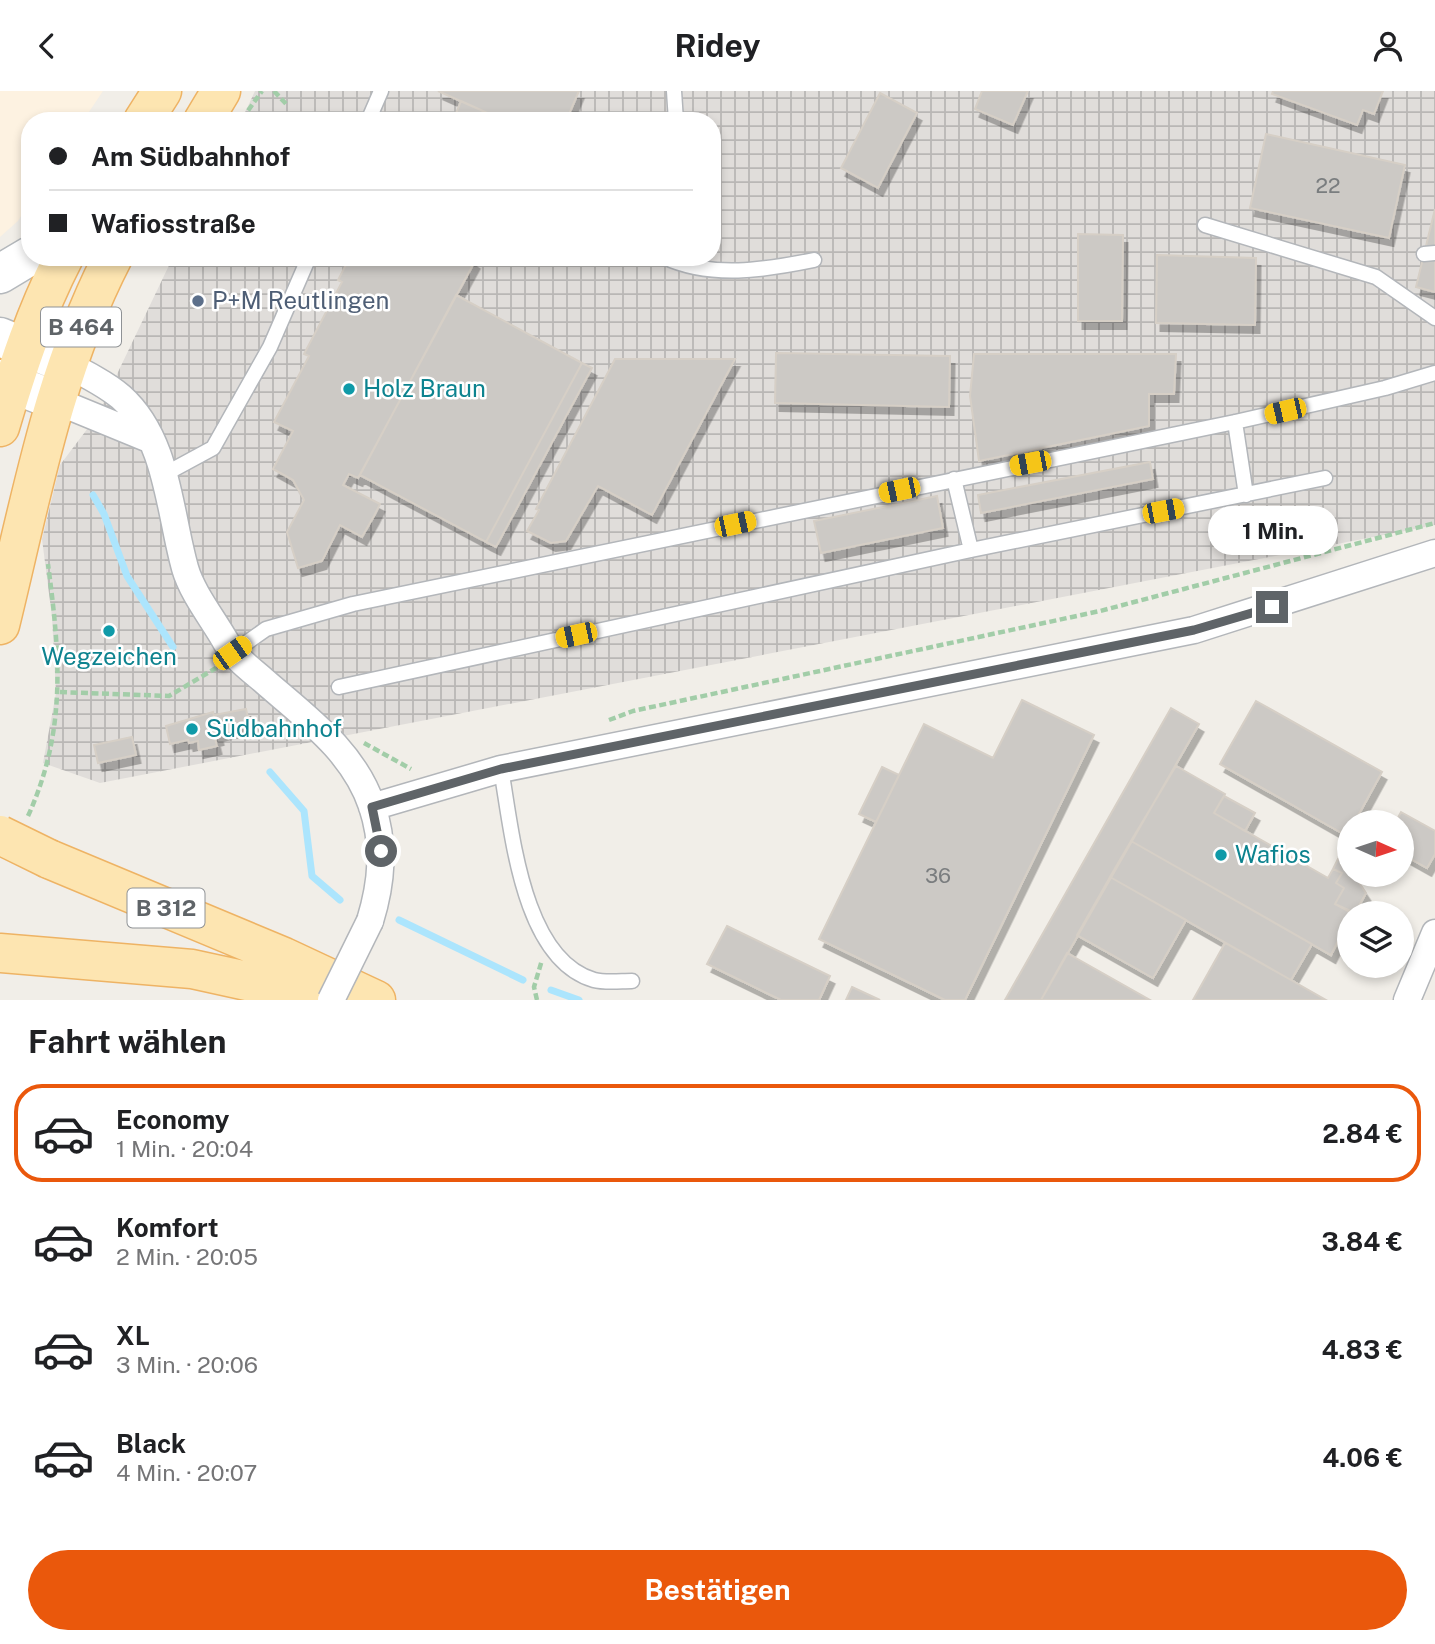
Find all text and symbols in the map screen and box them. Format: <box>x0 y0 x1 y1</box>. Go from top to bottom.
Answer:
icon: back <box>28 27 66 65</box>
text: Ridey <box>674 27 761 64</box>
icon: person <box>1369 27 1407 65</box>
text: Am Südbahnhof <box>91 141 290 172</box>
house number: 22 <box>1315 173 1341 198</box>
text: Wafiosstraße <box>91 208 256 239</box>
place label: P+M Reutlingen <box>212 286 389 314</box>
marker: P+M Reutlingen <box>190 293 206 309</box>
road number: B 464 <box>41 307 121 347</box>
place label: Holz Braun <box>363 374 486 402</box>
marker: Holz Braun <box>341 381 357 397</box>
car <box>1263 396 1308 426</box>
car <box>1008 449 1053 477</box>
car <box>877 475 922 505</box>
car <box>1141 497 1186 525</box>
callout: 1 Min. <box>1207 505 1337 554</box>
car <box>713 509 758 539</box>
text: 1 Min. <box>1242 517 1304 544</box>
route end <box>1256 591 1288 623</box>
car <box>554 620 599 650</box>
marker: Wegzeichen <box>101 623 117 639</box>
car <box>209 632 256 674</box>
place label: Wegzeichen <box>41 642 177 670</box>
place label: Südbahnhof <box>206 714 342 742</box>
marker: Südbahnhof <box>184 721 200 737</box>
north arrow <box>1337 810 1414 887</box>
map controls <box>1337 810 1414 978</box>
route start <box>365 835 397 867</box>
place label: Wafios <box>1235 840 1311 868</box>
marker: Wafios <box>1213 847 1229 863</box>
house number: 36 <box>925 863 951 888</box>
road number: B 312 <box>128 888 204 927</box>
button: layers <box>1337 901 1414 978</box>
text: Fahrt wählen <box>28 1023 227 1060</box>
icon: car <box>32 1102 95 1165</box>
text: Economy <box>116 1104 229 1135</box>
text: 2.84 € <box>1322 1118 1403 1149</box>
text: 1 Min. · 20:04 <box>116 1135 253 1162</box>
icon: car <box>32 1210 95 1273</box>
text: Komfort <box>116 1212 218 1243</box>
text: 3.84 € <box>1321 1226 1403 1257</box>
text: 2 Min. · 20:05 <box>116 1243 258 1270</box>
icon: car <box>32 1318 95 1381</box>
text: XL <box>116 1320 150 1351</box>
text: 4.83 € <box>1321 1334 1403 1365</box>
text: 3 Min. · 20:06 <box>116 1351 258 1378</box>
icon: car <box>32 1426 95 1489</box>
text: Black <box>116 1428 186 1459</box>
text: 4.06 € <box>1322 1442 1403 1473</box>
text: 4 Min. · 20:07 <box>116 1459 257 1486</box>
button: Bestätigen <box>28 1550 1407 1630</box>

